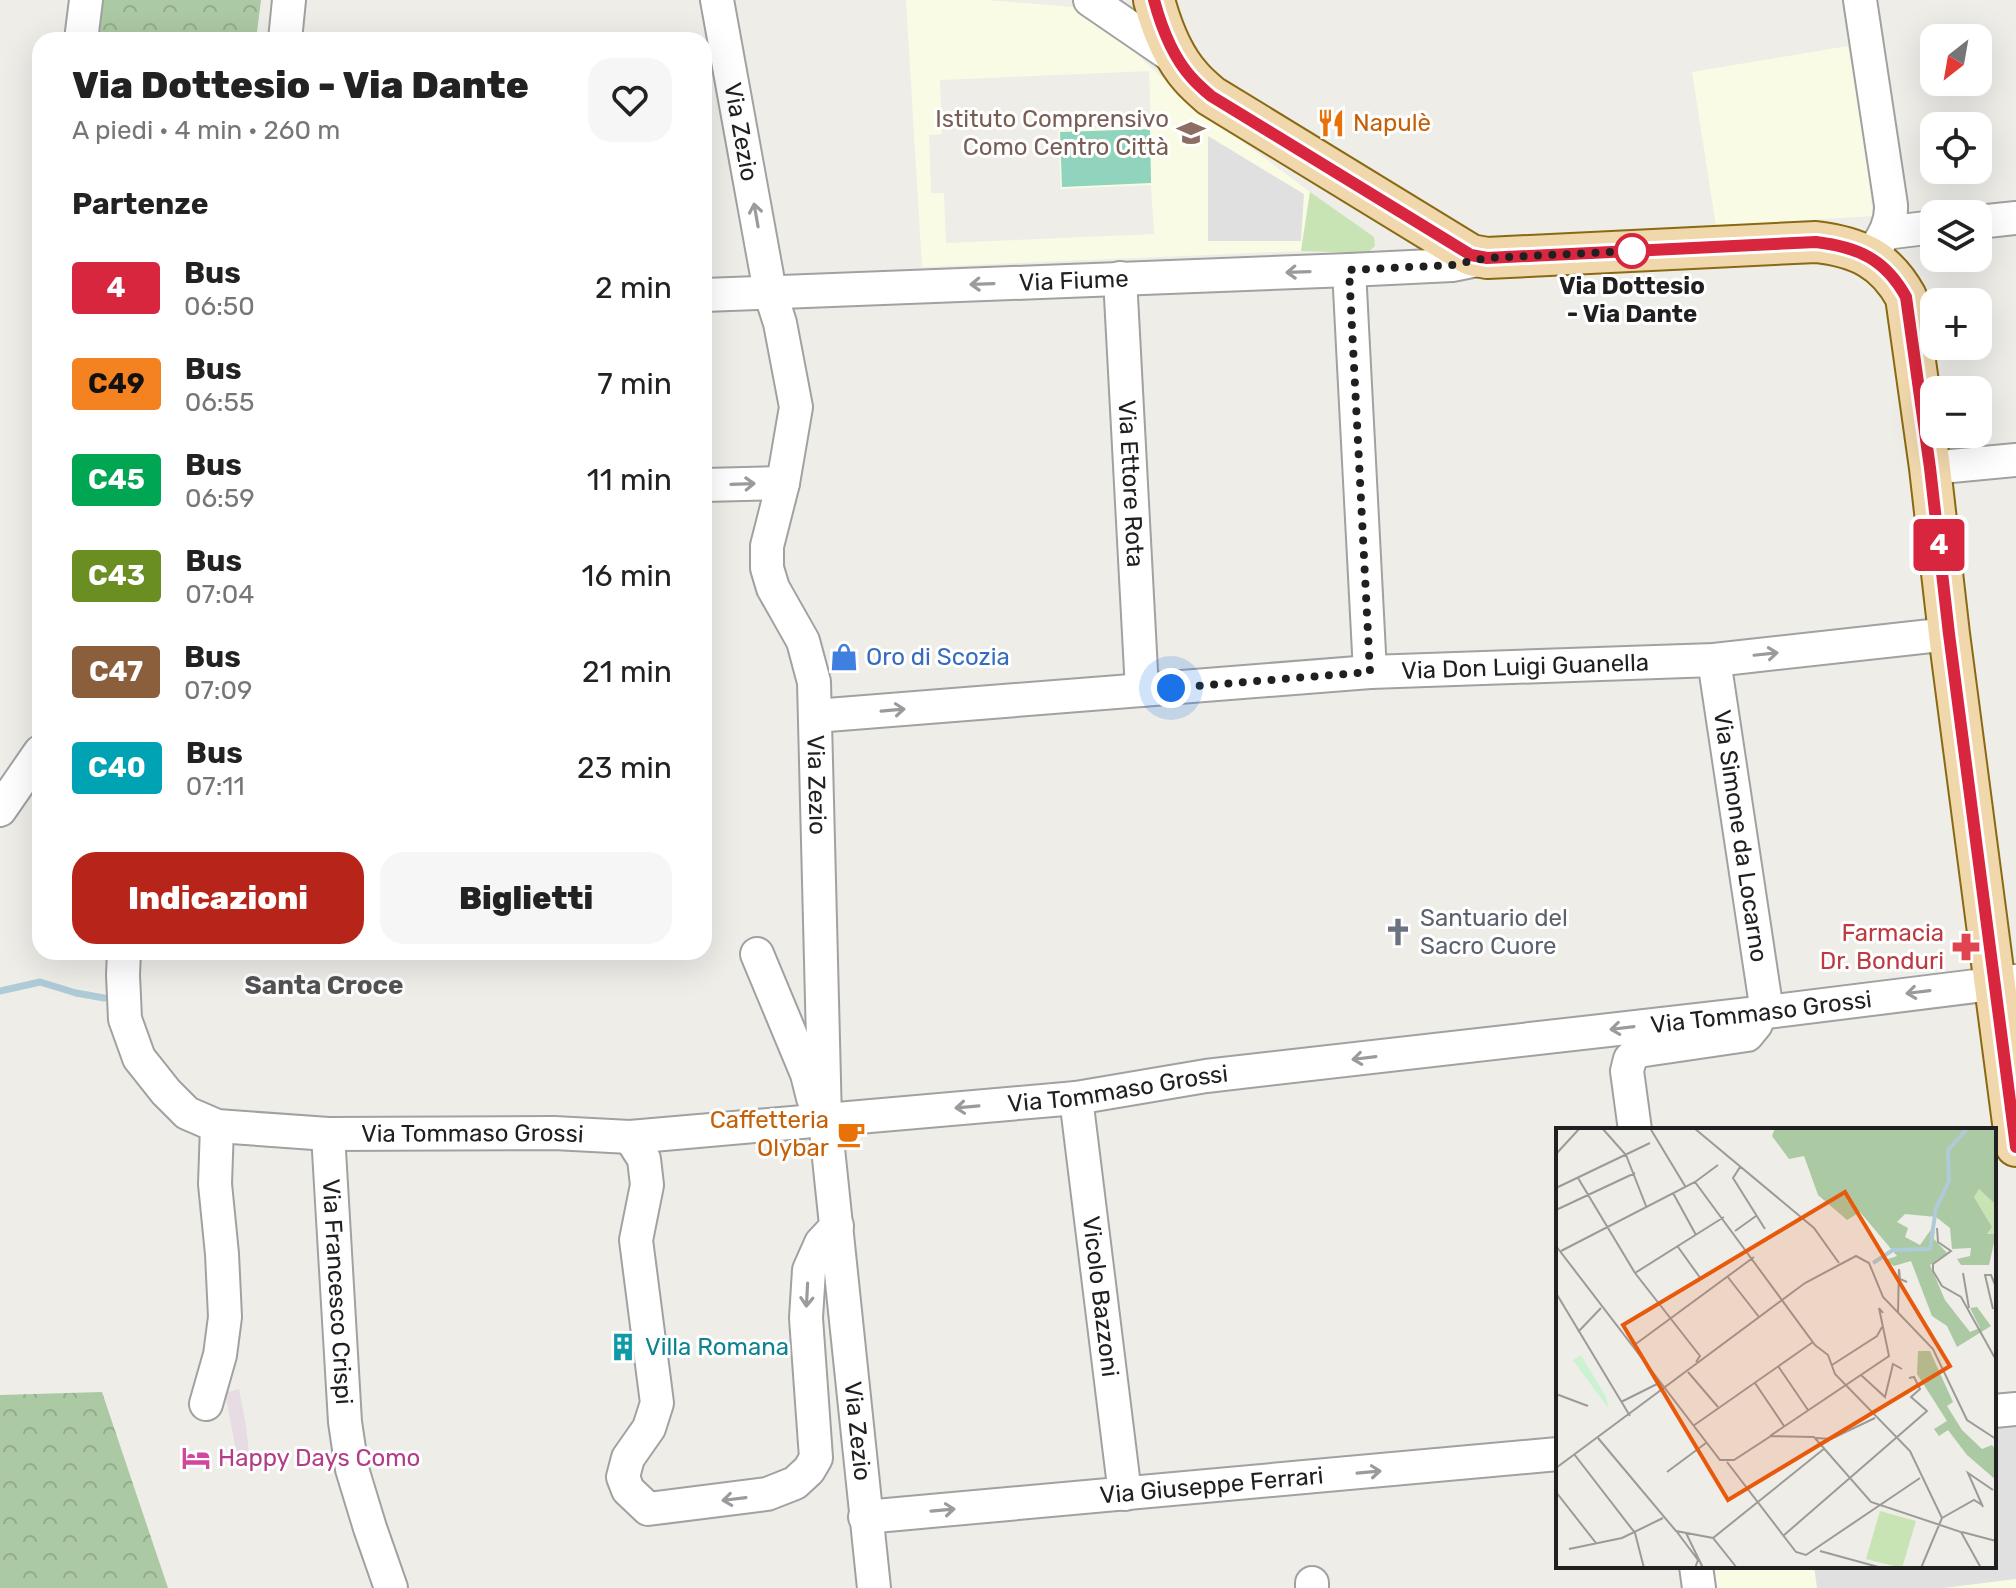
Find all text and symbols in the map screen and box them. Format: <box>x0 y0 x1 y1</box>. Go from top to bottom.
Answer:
north arrow <box>1920 24 1992 96</box>
map controls <box>1920 24 1992 448</box>
button: heart <box>588 58 672 142</box>
text: Via Dottesio - Via Dante <box>72 62 529 108</box>
street label: Via Zezio <box>718 80 764 183</box>
place label: Istituto Comprensivo Como Centro Città <box>935 105 1169 161</box>
restaurant icon: Napulè <box>1316 108 1346 138</box>
place label: Napulè <box>1353 109 1431 137</box>
button: locate <box>1920 112 1992 184</box>
text: A piedi · 4 min · 260 m <box>72 115 340 146</box>
school or university icon: Istituto Comprensivo Como Centro Città <box>1176 118 1206 148</box>
text: Partenze <box>72 186 209 222</box>
button: layers <box>1920 200 1992 272</box>
one-way arrow <box>748 203 763 229</box>
marker: Via Dottesio - Via Dante <box>1615 234 1649 268</box>
text: Bus <box>184 255 241 291</box>
street label: Via Fiume <box>1018 265 1129 297</box>
one-way arrow <box>1285 265 1312 280</box>
text: 2 min <box>595 270 672 306</box>
text: 4 <box>106 271 126 304</box>
place label: Via Dottesio - Via Dante <box>1559 272 1705 328</box>
one-way arrow <box>969 276 996 291</box>
button: + <box>1920 288 1992 360</box>
text: 06:50 <box>184 291 255 322</box>
text: Bus <box>185 351 242 387</box>
text: 7 min <box>597 366 672 402</box>
text: C49 <box>88 367 145 400</box>
button: − <box>1920 376 1992 448</box>
text: 06:55 <box>185 387 254 418</box>
street label: Via Ettore Rota <box>1113 399 1149 568</box>
text: Bus <box>185 447 242 483</box>
text: 11 min <box>587 462 672 498</box>
text: C45 <box>88 463 145 496</box>
one-way arrow <box>729 477 756 492</box>
text: 06:59 <box>185 483 255 514</box>
line badge: 4 <box>1913 519 1965 571</box>
text: 4 <box>1929 528 1949 561</box>
text: Bus <box>185 543 242 579</box>
text: 16 min <box>582 558 672 594</box>
text: C43 <box>88 559 145 592</box>
text: 07:04 <box>185 579 254 610</box>
text: Bus <box>184 639 241 675</box>
shop icon: Oro di Scozia <box>829 642 859 672</box>
place label: Oro di Scozia <box>866 643 1010 671</box>
one-way arrow <box>1753 646 1779 661</box>
street label: Via Don Luigi Guanella <box>1401 648 1649 685</box>
text: 21 min <box>582 654 672 690</box>
text: C47 <box>89 655 143 688</box>
your location <box>1151 668 1191 708</box>
text: 07:09 <box>184 675 252 706</box>
one-way arrow <box>879 702 905 717</box>
street label: Via Simone da Locarno <box>1708 708 1773 964</box>
street label: Via Zezio <box>801 734 832 835</box>
text: Bus <box>186 735 243 771</box>
text: 23 min <box>577 750 672 786</box>
text: C40 <box>88 751 146 784</box>
text: 07:11 <box>186 771 245 802</box>
button: Indicazioni <box>72 852 364 944</box>
button: Biglietti <box>380 852 672 944</box>
place label: Santuario del Sacro Cuore <box>1420 904 1568 960</box>
church icon: Santuario del Sacro Cuore <box>1383 917 1413 947</box>
place label: Farmacia Dr. Bonduri <box>1820 919 1944 975</box>
pharmacy icon: Farmacia Dr. Bonduri <box>1951 932 1981 962</box>
district label: Santa Croce <box>245 970 403 1001</box>
street label: Via Tommaso Grossi <box>1649 985 1873 1039</box>
one-way arrow <box>1905 985 1932 1000</box>
one-way arrow <box>1609 1021 1636 1036</box>
one-way arrow <box>1351 1050 1378 1065</box>
street label: Via Tommaso Grossi <box>1006 1060 1229 1118</box>
one-way arrow <box>954 1100 981 1115</box>
place label: Caffetteria Olybar <box>710 1106 829 1162</box>
street label: Via Tommaso Grossi <box>361 1119 584 1149</box>
cafe icon: Caffetteria Olybar <box>836 1119 866 1149</box>
inset map <box>1556 1128 1996 1568</box>
street label: Via Francesco Crispi <box>317 1178 358 1405</box>
street label: Vicolo Bazzoni <box>1077 1215 1124 1378</box>
one-way arrow <box>799 1281 814 1308</box>
building icon: Villa Romana <box>608 1332 638 1362</box>
place label: Villa Romana <box>645 1333 789 1361</box>
street label: Via Zezio <box>838 1380 877 1482</box>
hotel icon: Happy Days Como <box>181 1443 211 1473</box>
place label: Happy Days Como <box>218 1444 420 1472</box>
street label: Via Giuseppe Ferrari <box>1099 1461 1325 1510</box>
one-way arrow <box>1355 1464 1382 1479</box>
one-way arrow <box>721 1491 747 1506</box>
one-way arrow <box>929 1502 956 1517</box>

